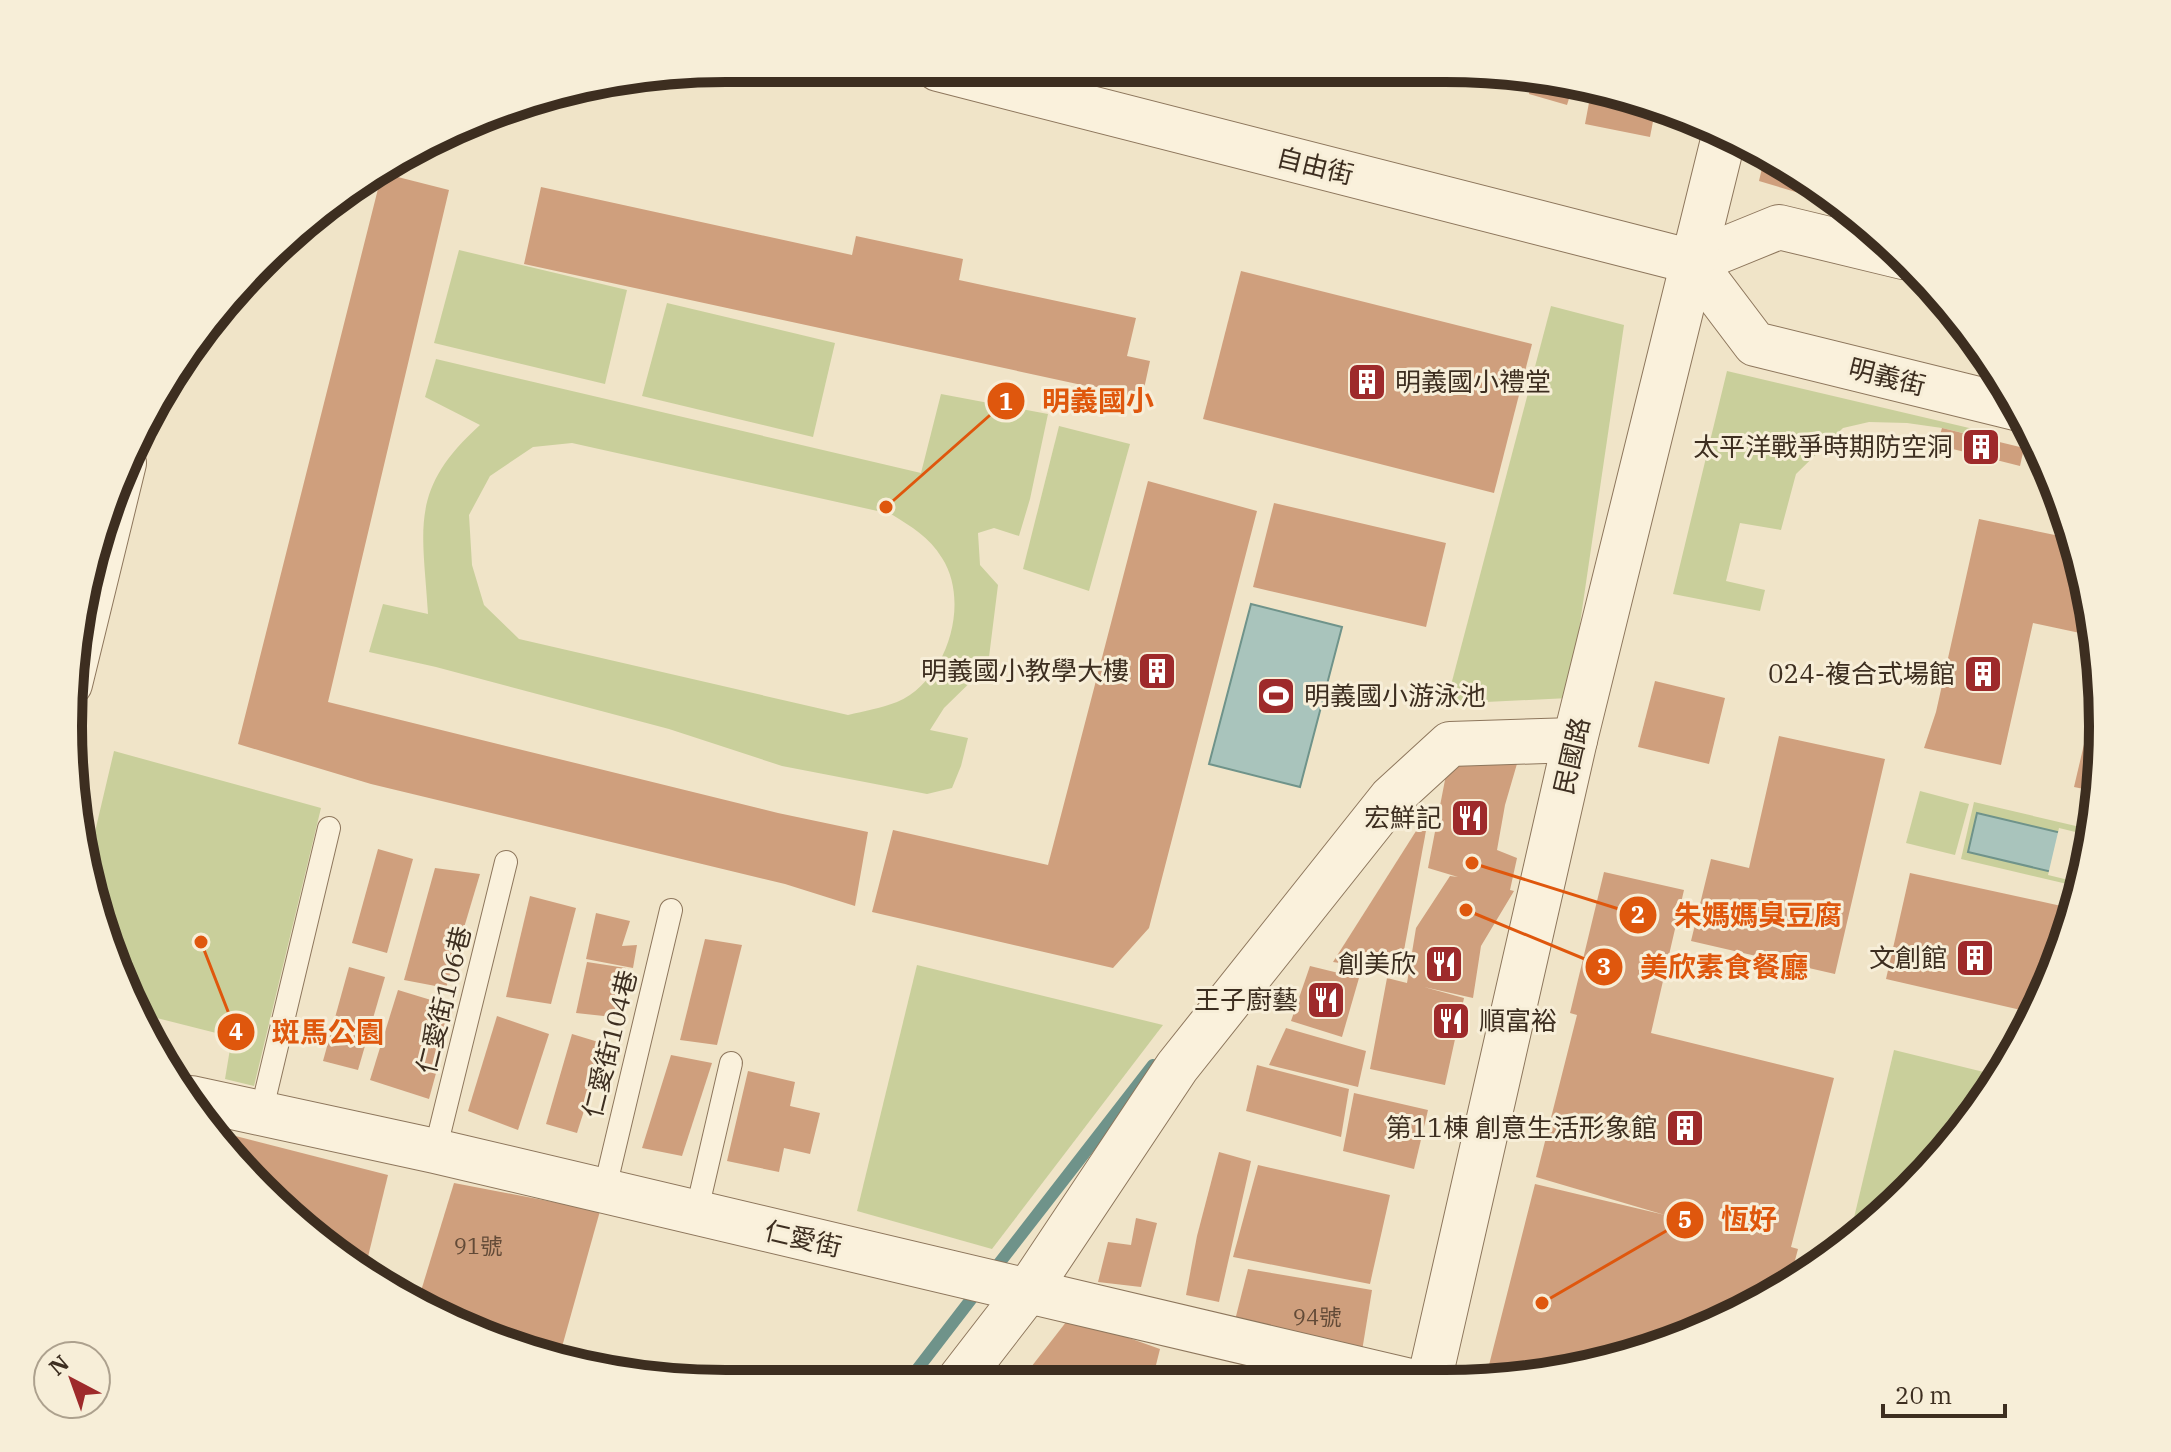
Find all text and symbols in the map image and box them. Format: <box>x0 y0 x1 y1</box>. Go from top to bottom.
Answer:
street label: 自由街 <box>1273 139 1357 191</box>
street label: 明義街 <box>1845 350 1929 402</box>
building icon: 明義國小禮堂 <box>1346 361 1388 403</box>
place label: 明義國小禮堂 <box>1395 364 1551 398</box>
callout: 明義國小 <box>986 375 1170 427</box>
text: 明義國小 <box>1042 382 1154 419</box>
text: 1 <box>999 385 1013 417</box>
building icon: 太平洋戰爭時期防空洞 <box>1960 426 2002 468</box>
place label: 太平洋戰爭時期防空洞 <box>1693 429 1953 463</box>
building icon: 明義國小教學大樓 <box>1136 650 1178 692</box>
place label: 明義國小教學大樓 <box>921 653 1129 687</box>
building icon: 024-複合式場館 <box>1962 653 2004 695</box>
place label: 024-複合式場館 <box>1768 656 1955 690</box>
sports icon: 明義國小游泳池 <box>1255 675 1297 717</box>
place label: 明義國小游泳池 <box>1304 678 1486 712</box>
street label: 民國路 <box>1546 714 1596 798</box>
restaurant icon: 宏鮮記 <box>1449 797 1491 839</box>
place label: 宏鮮記 <box>1364 800 1442 834</box>
callout: 朱媽媽臭豆腐 <box>1618 889 1858 941</box>
text: 朱媽媽臭豆腐 <box>1674 896 1842 933</box>
text: 2 <box>1631 898 1645 930</box>
street label: 仁愛街106巷 <box>408 922 478 1077</box>
building icon: 文創館 <box>1954 937 1996 979</box>
place label: 文創館 <box>1869 940 1947 974</box>
callout: 美欣素食餐廳 <box>1584 941 1824 993</box>
restaurant icon: 創美欣 <box>1423 943 1465 985</box>
place label: 創美欣 <box>1338 946 1416 980</box>
text: 美欣素食餐廳 <box>1640 948 1808 985</box>
text: 3 <box>1597 950 1611 982</box>
street label: 仁愛街104巷 <box>574 966 644 1121</box>
restaurant icon: 王子廚藝 <box>1305 979 1347 1021</box>
place label: 王子廚藝 <box>1194 982 1298 1016</box>
restaurant icon: 順富裕 <box>1430 1000 1472 1042</box>
place label: 順富裕 <box>1479 1003 1557 1037</box>
callout: 斑馬公園 <box>216 1006 400 1058</box>
text: 斑馬公園 <box>272 1013 384 1050</box>
text: 4 <box>229 1015 243 1047</box>
building icon: 第11棟 創意生活形象館 <box>1664 1107 1706 1149</box>
place label: 第11棟 創意生活形象館 <box>1386 1110 1657 1144</box>
callout: 恆好 <box>1665 1194 1793 1246</box>
text: 恆好 <box>1721 1200 1777 1237</box>
text: 5 <box>1678 1203 1692 1235</box>
street label: 仁愛街 <box>761 1213 845 1263</box>
house number: 91號 <box>454 1231 502 1260</box>
house number: 94號 <box>1293 1302 1341 1331</box>
north arrow <box>32 1340 112 1420</box>
text: N <box>42 1348 75 1381</box>
scale bar <box>1883 1368 2005 1418</box>
text: 20 m <box>1895 1379 1952 1411</box>

